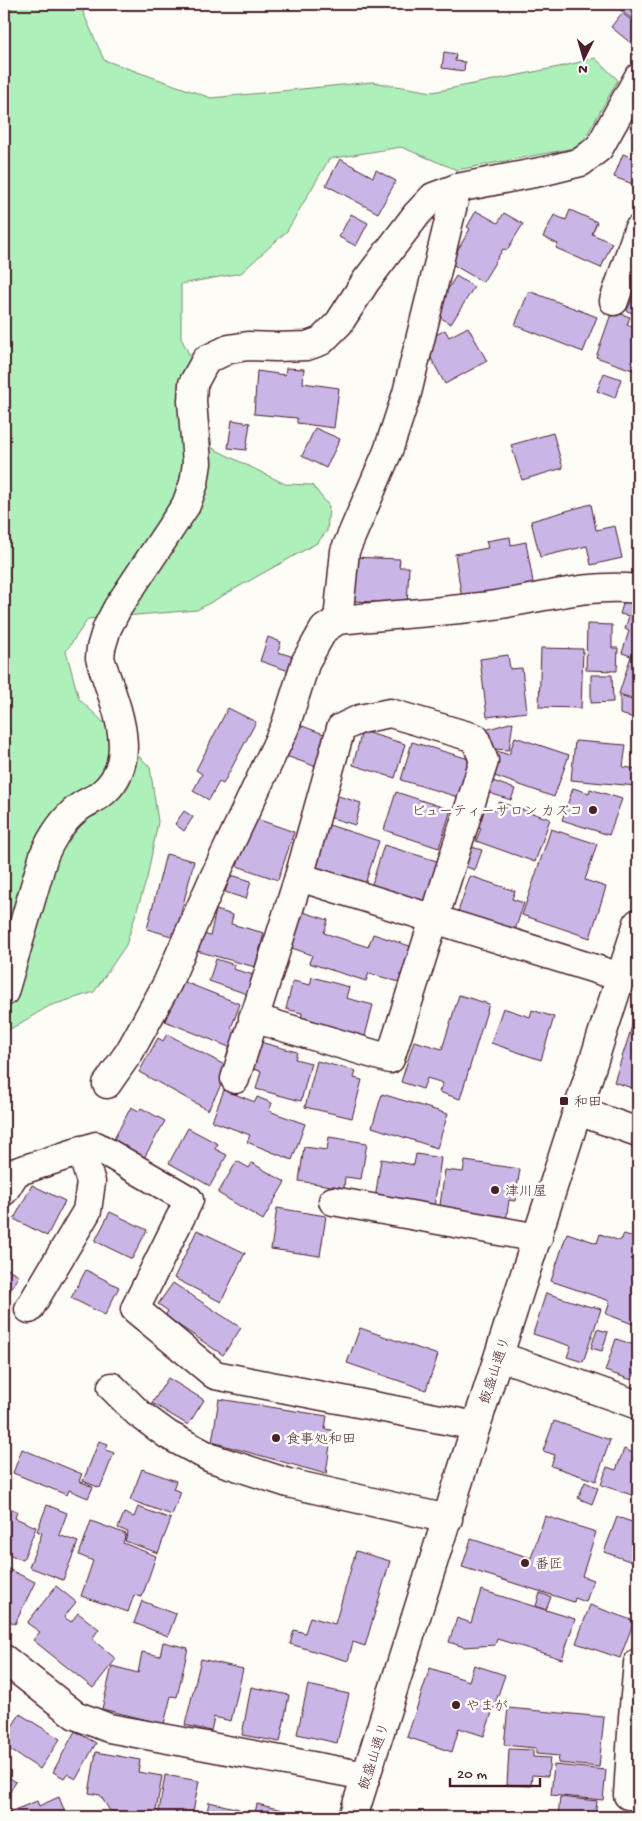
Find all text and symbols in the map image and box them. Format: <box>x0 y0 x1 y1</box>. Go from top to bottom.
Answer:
north arrow <box>560 32 610 82</box>
text: N <box>578 60 588 77</box>
place label: ビューティーサロン カズコ <box>411 804 583 821</box>
marker: ビューティーサロン カズコ <box>587 804 599 816</box>
marker: 和田 <box>558 1095 570 1107</box>
place label: 和田 <box>574 1095 602 1112</box>
marker: 津川屋 <box>489 1184 501 1196</box>
place label: 津川屋 <box>505 1184 547 1201</box>
street label: 飯盛山通り <box>477 1335 515 1407</box>
marker: 食事処和田 <box>270 1432 282 1444</box>
place label: 食事処和田 <box>286 1432 356 1449</box>
marker: 番匠 <box>519 1557 531 1569</box>
place label: 番匠 <box>535 1557 563 1574</box>
marker: やまが <box>450 1699 462 1711</box>
place label: やまが <box>466 1699 508 1716</box>
street label: 飯盛山通り <box>356 1721 394 1793</box>
scale bar <box>450 1756 540 1788</box>
text: 20 m <box>457 1766 487 1784</box>

